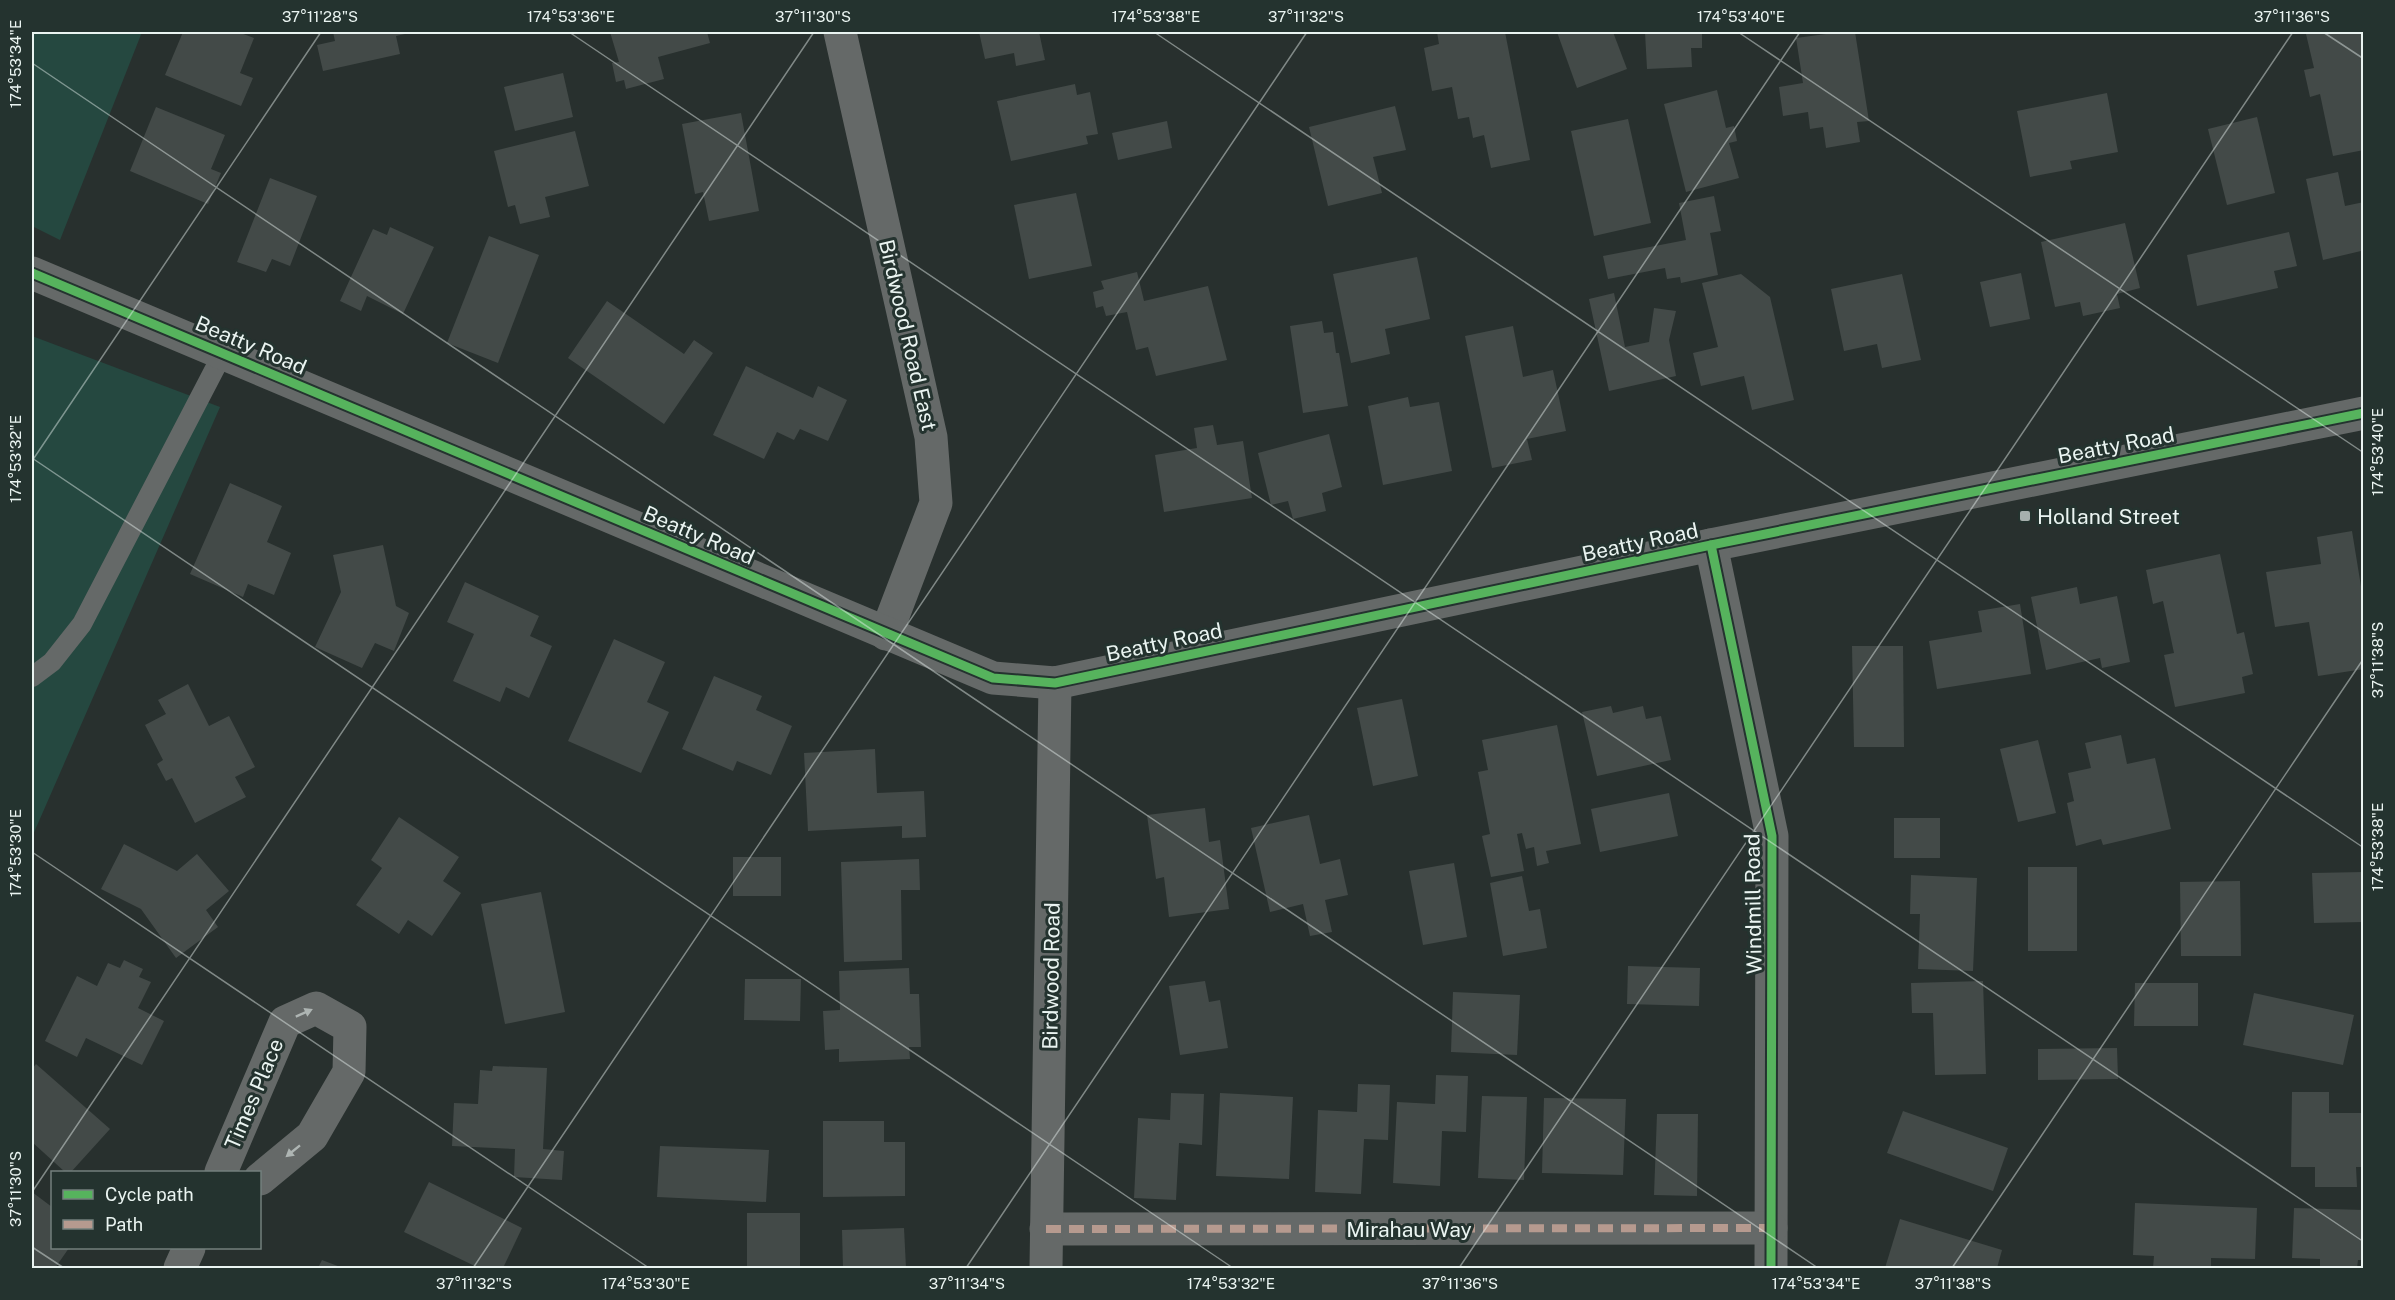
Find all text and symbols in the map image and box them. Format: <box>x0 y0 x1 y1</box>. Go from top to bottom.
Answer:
text: 37°11'28"S <box>282 8 358 25</box>
text: 174°53'36"E <box>527 8 615 25</box>
text: 37°11'30"S <box>775 8 851 25</box>
text: 174°53'38"E <box>1112 8 1200 25</box>
text: 37°11'32"S <box>1268 8 1344 25</box>
text: 174°53'40"E <box>1697 8 1785 25</box>
text: 37°11'36"S <box>2254 8 2330 25</box>
text: 174°53'34"E <box>7 20 24 108</box>
street label: Birdwood Road East <box>874 237 942 433</box>
street label: Beatty Road <box>192 310 310 380</box>
text: 174°53'40"E <box>2369 408 2386 496</box>
text: 174°53'32"E <box>7 415 24 503</box>
street label: Beatty Road <box>2056 421 2176 469</box>
street label: Beatty Road <box>640 500 758 570</box>
place label: Holland Street <box>2037 504 2180 529</box>
marker: Holland Street <box>2018 509 2032 523</box>
street label: Beatty Road <box>1580 517 1700 567</box>
street label: Beatty Road <box>1104 617 1224 667</box>
text: 37°11'38"S <box>2369 622 2386 698</box>
text: 174°53'38"E <box>2369 803 2386 891</box>
text: 174°53'30"E <box>7 809 24 897</box>
street label: Windmill Road <box>1739 833 1767 975</box>
street label: Birdwood Road <box>1037 902 1065 1050</box>
one-way arrow <box>295 1009 312 1018</box>
street label: Times Place <box>219 1035 289 1153</box>
one-way arrow <box>286 1144 301 1157</box>
text: 37°11'30"S <box>7 1151 24 1227</box>
legend <box>51 1171 261 1249</box>
text: Cycle path <box>105 1184 194 1205</box>
text: Path <box>105 1214 143 1235</box>
street label: Mirahau Way <box>1346 1217 1472 1242</box>
text: 37°11'32"S <box>436 1275 512 1292</box>
text: 174°53'30"E <box>602 1275 690 1292</box>
text: 37°11'34"S <box>929 1275 1005 1292</box>
text: 174°53'32"E <box>1187 1275 1275 1292</box>
text: 37°11'36"S <box>1422 1275 1498 1292</box>
text: 174°53'34"E <box>1772 1275 1860 1292</box>
text: 37°11'38"S <box>1915 1275 1991 1292</box>

